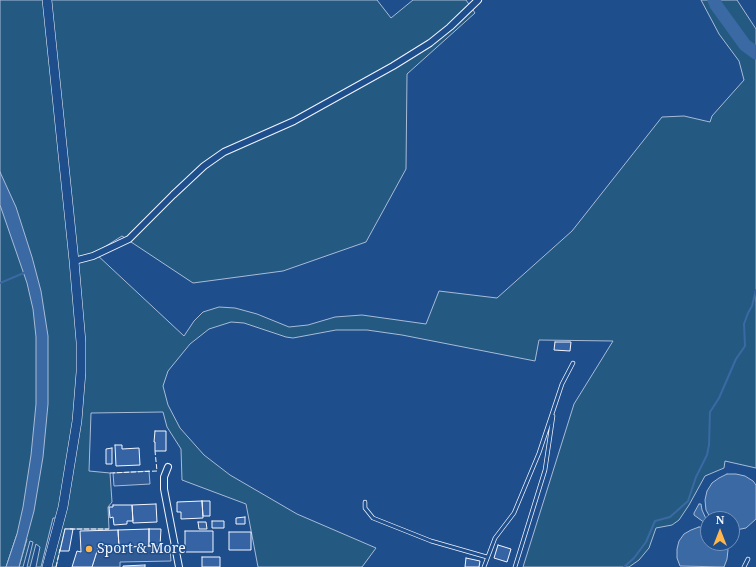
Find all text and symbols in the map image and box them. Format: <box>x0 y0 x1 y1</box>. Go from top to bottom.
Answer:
north arrow <box>700 511 740 551</box>
text: N <box>716 512 724 527</box>
place label: Sport & More <box>97 541 186 557</box>
marker: Sport & More <box>84 544 94 554</box>

